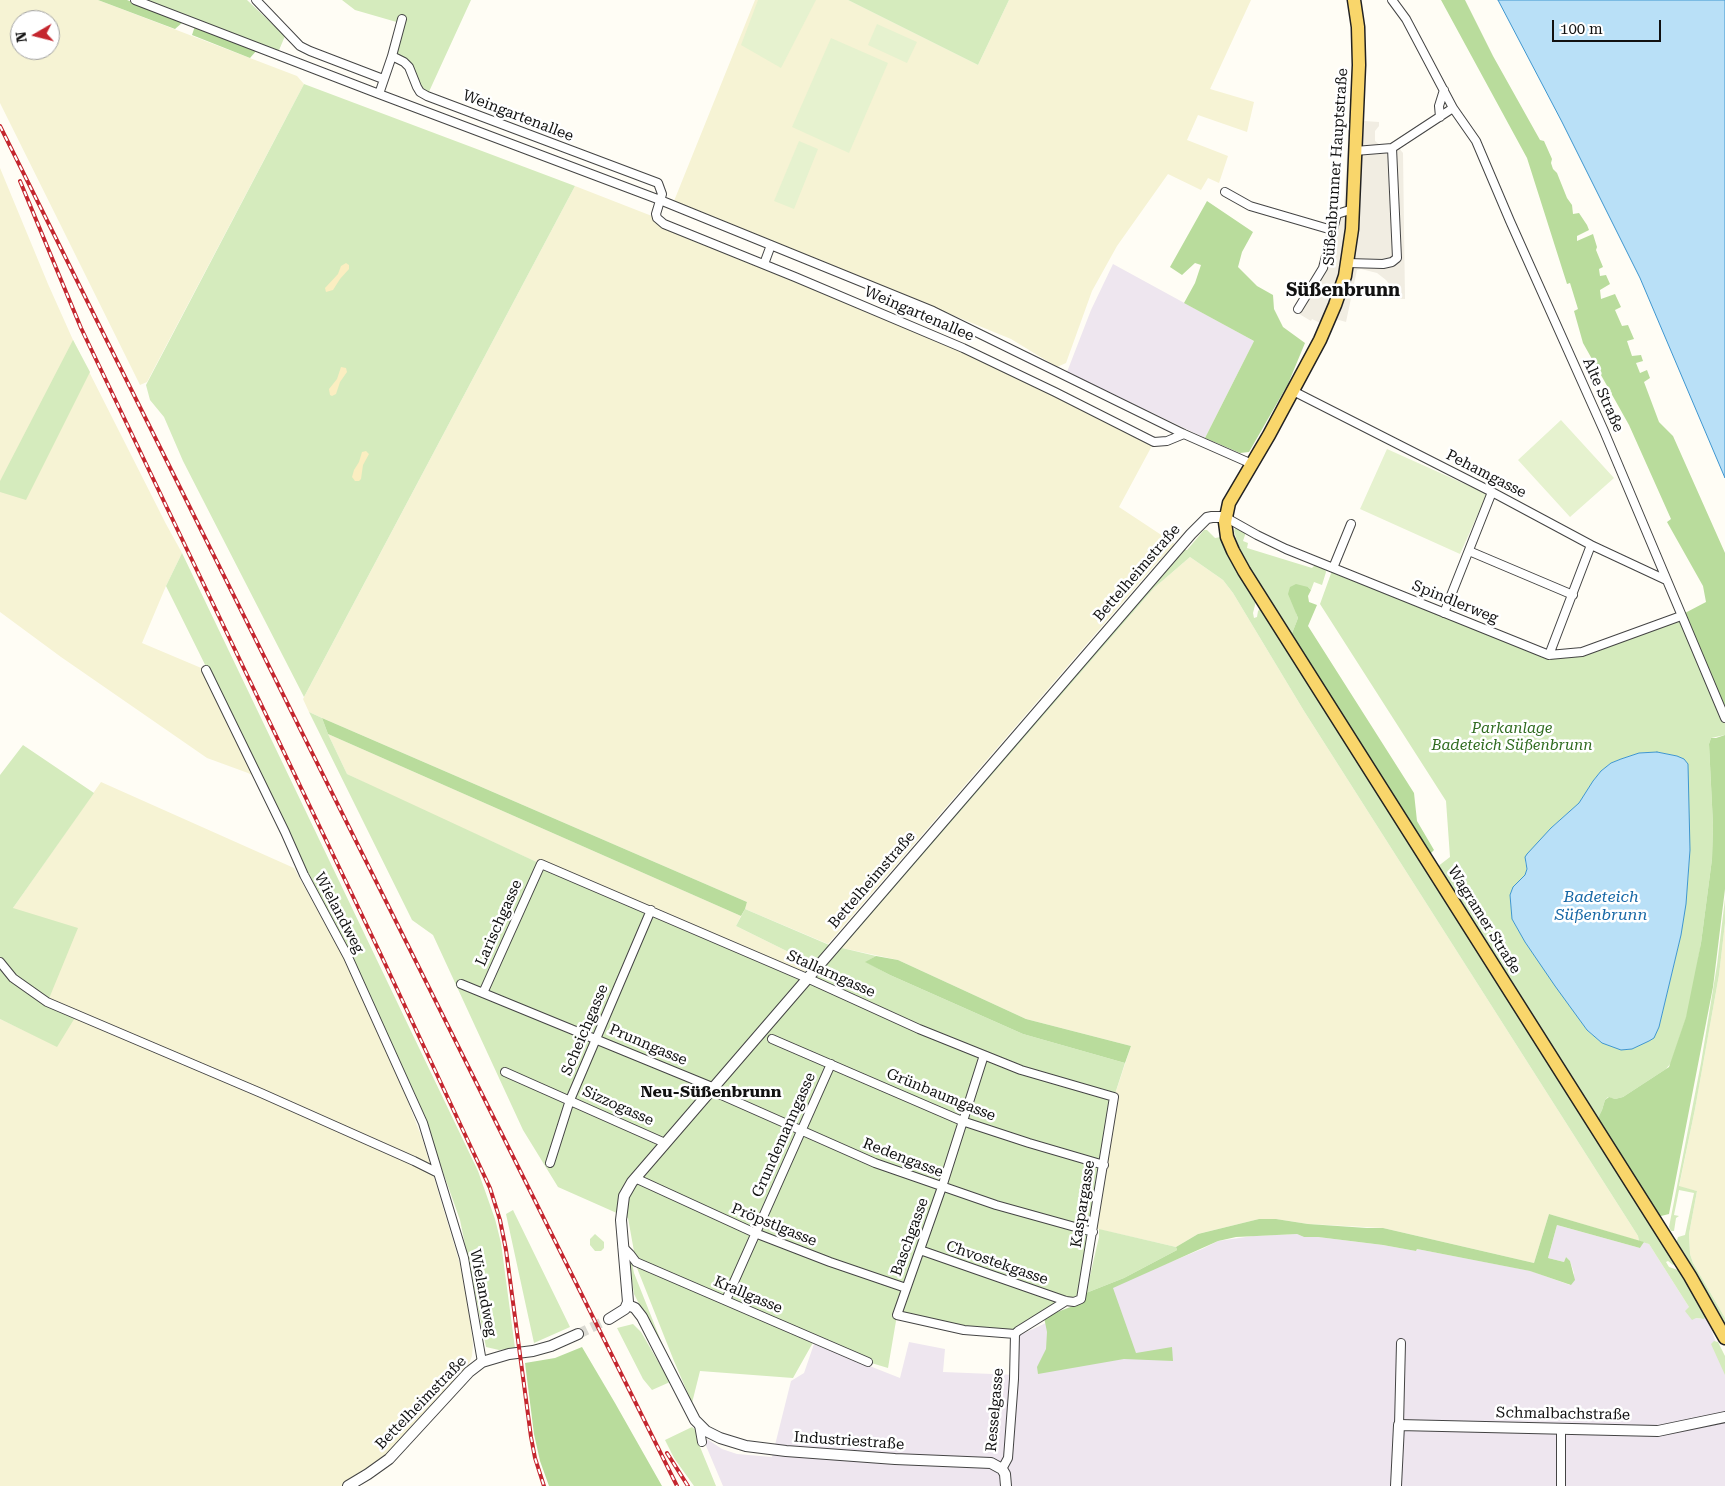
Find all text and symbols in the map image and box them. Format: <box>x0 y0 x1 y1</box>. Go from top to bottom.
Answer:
north arrow <box>10 10 60 60</box>
scale bar <box>1555 10 1664 42</box>
text: 100 m <box>1560 20 1603 38</box>
text: N <box>12 30 30 43</box>
street label: Süßenbrunner Hauptstraße <box>1320 68 1352 266</box>
street label: Weingartenallee <box>460 87 576 145</box>
district label: Süßenbrunn <box>1286 280 1400 302</box>
street label: Weingartenallee <box>861 283 977 345</box>
street label: Alte Straße <box>1579 355 1627 435</box>
street label: Pehamgasse <box>1443 446 1529 502</box>
street label: Bettelheimstraße <box>1090 521 1184 625</box>
street label: Spindlerweg <box>1409 577 1501 627</box>
park label: Parkanlage Badeteich Süßenbrunn <box>1431 720 1593 755</box>
street label: Bettelheimstraße <box>825 828 919 932</box>
street label: Wagramer Straße <box>1444 863 1524 977</box>
street label: Wielandweg <box>310 870 368 956</box>
street label: Larischgasse <box>472 877 526 969</box>
water label: Badeteich Süßenbrunn <box>1555 887 1647 925</box>
street label: Stallarngasse <box>784 946 878 1002</box>
street label: Scheichgasse <box>558 982 612 1078</box>
street label: Prunngasse <box>606 1020 690 1070</box>
street label: Grünbaumgasse <box>884 1065 998 1125</box>
street label: Grundemanngasse <box>748 1070 820 1200</box>
street label: Sizzogasse <box>580 1082 656 1130</box>
district label: Neu-Süßenbrunn <box>641 1082 781 1102</box>
street label: Redengasse <box>860 1134 946 1182</box>
street label: Kaspargasse <box>1067 1159 1099 1249</box>
street label: Baschgasse <box>888 1195 932 1279</box>
street label: Pröpstlgasse <box>729 1200 819 1250</box>
street label: Chvostekgasse <box>944 1237 1050 1289</box>
street label: Wielandweg <box>466 1248 500 1338</box>
street label: Krallgasse <box>711 1272 785 1318</box>
street label: Bettelheimstraße <box>372 1352 470 1454</box>
street label: Resselgasse <box>982 1367 1008 1453</box>
street label: Schmalbachstraße <box>1496 1404 1630 1424</box>
street label: Industriestraße <box>793 1428 905 1454</box>

